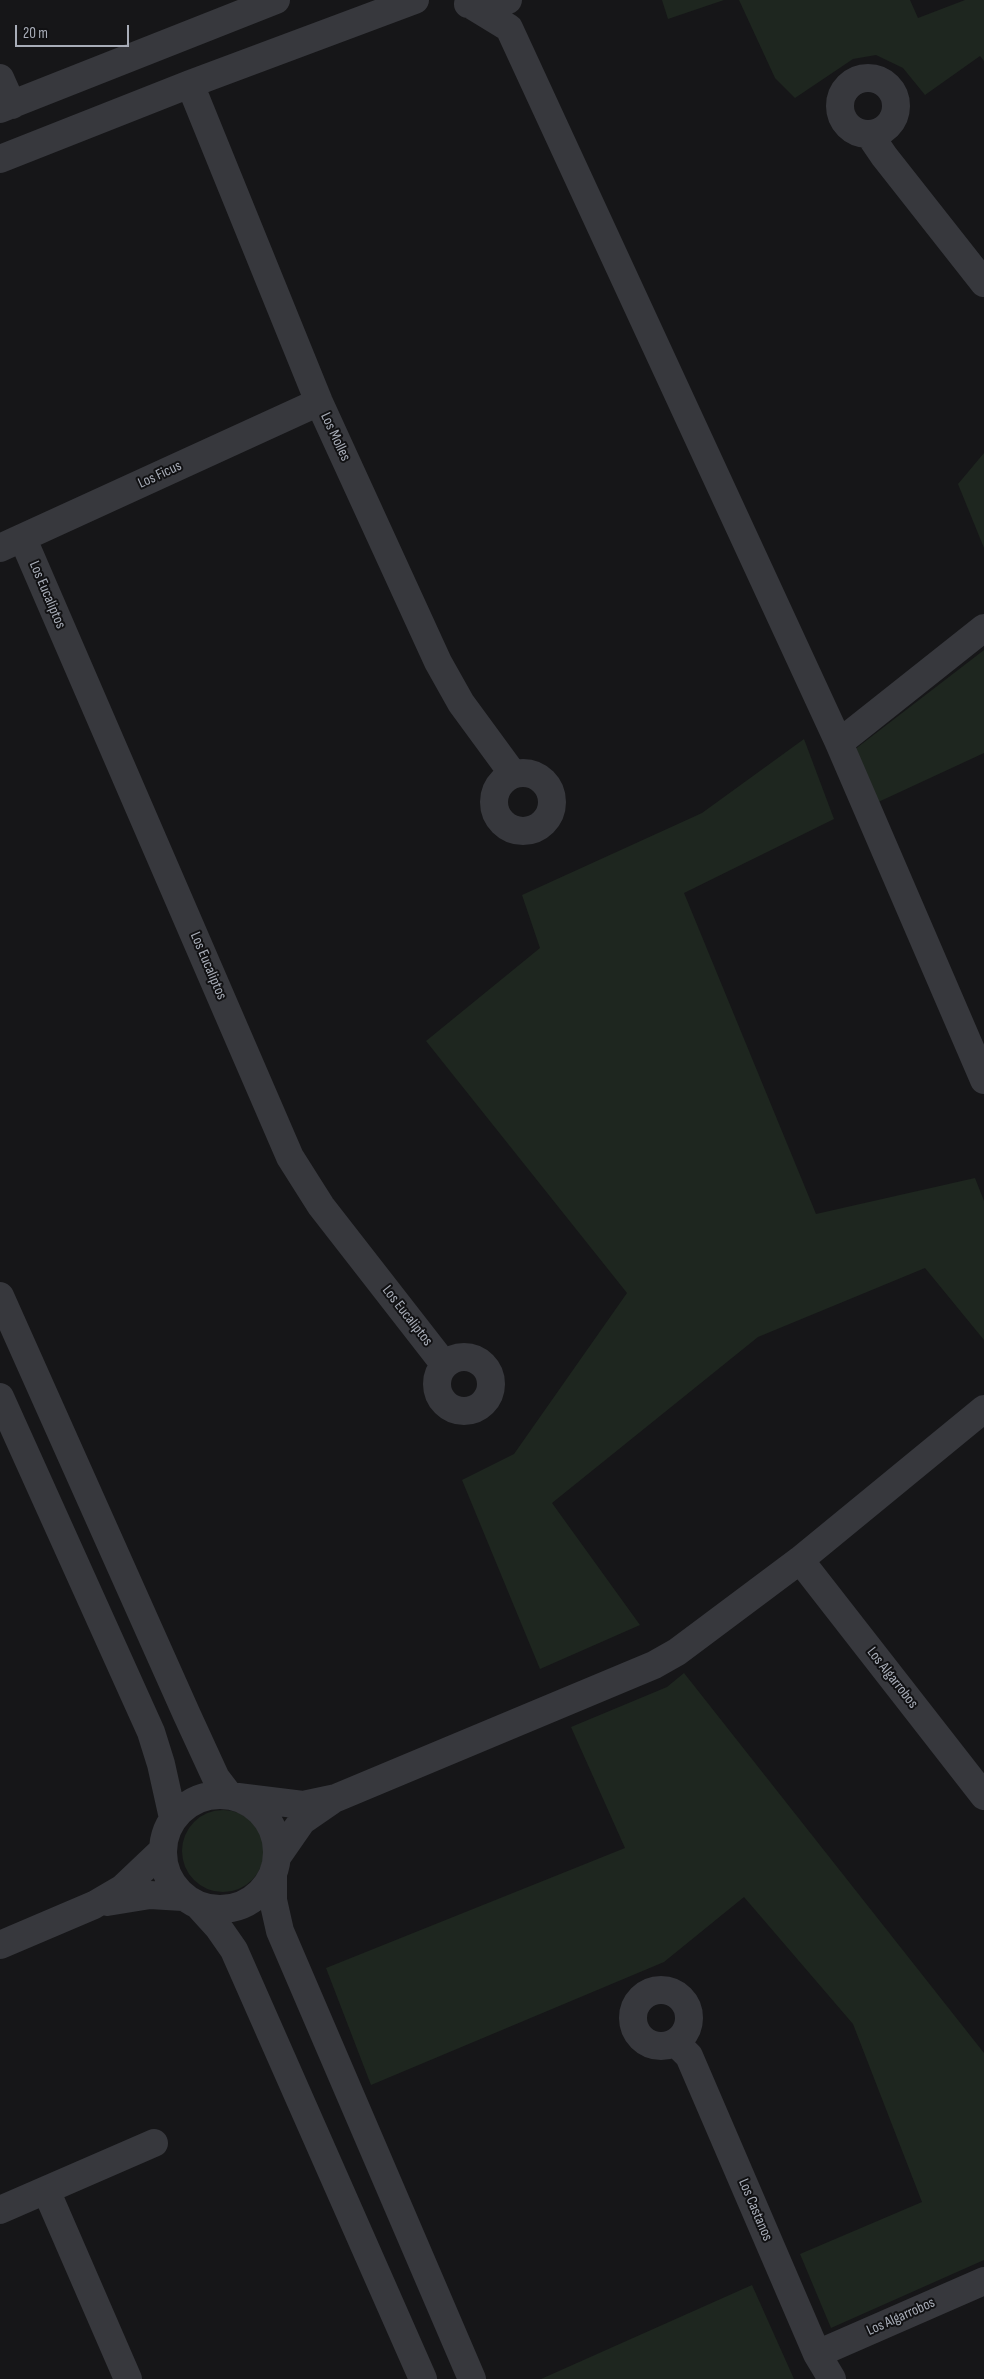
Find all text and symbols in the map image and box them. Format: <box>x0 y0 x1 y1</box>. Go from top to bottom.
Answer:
scale bar <box>18 15 131 47</box>
text: 20 m <box>23 24 48 43</box>
street label: Los Molles <box>316 410 354 464</box>
street label: Los Ficus <box>135 457 185 493</box>
street label: Los Eucaliptos <box>25 559 69 631</box>
street label: Los Eucaliptos <box>186 930 230 1002</box>
street label: Los Eucaliptos <box>378 1282 436 1350</box>
street label: Los Algarrobos <box>863 1644 921 1712</box>
street label: Los Castanos <box>734 2176 776 2244</box>
street label: Los Algarrobos <box>864 2294 938 2340</box>

